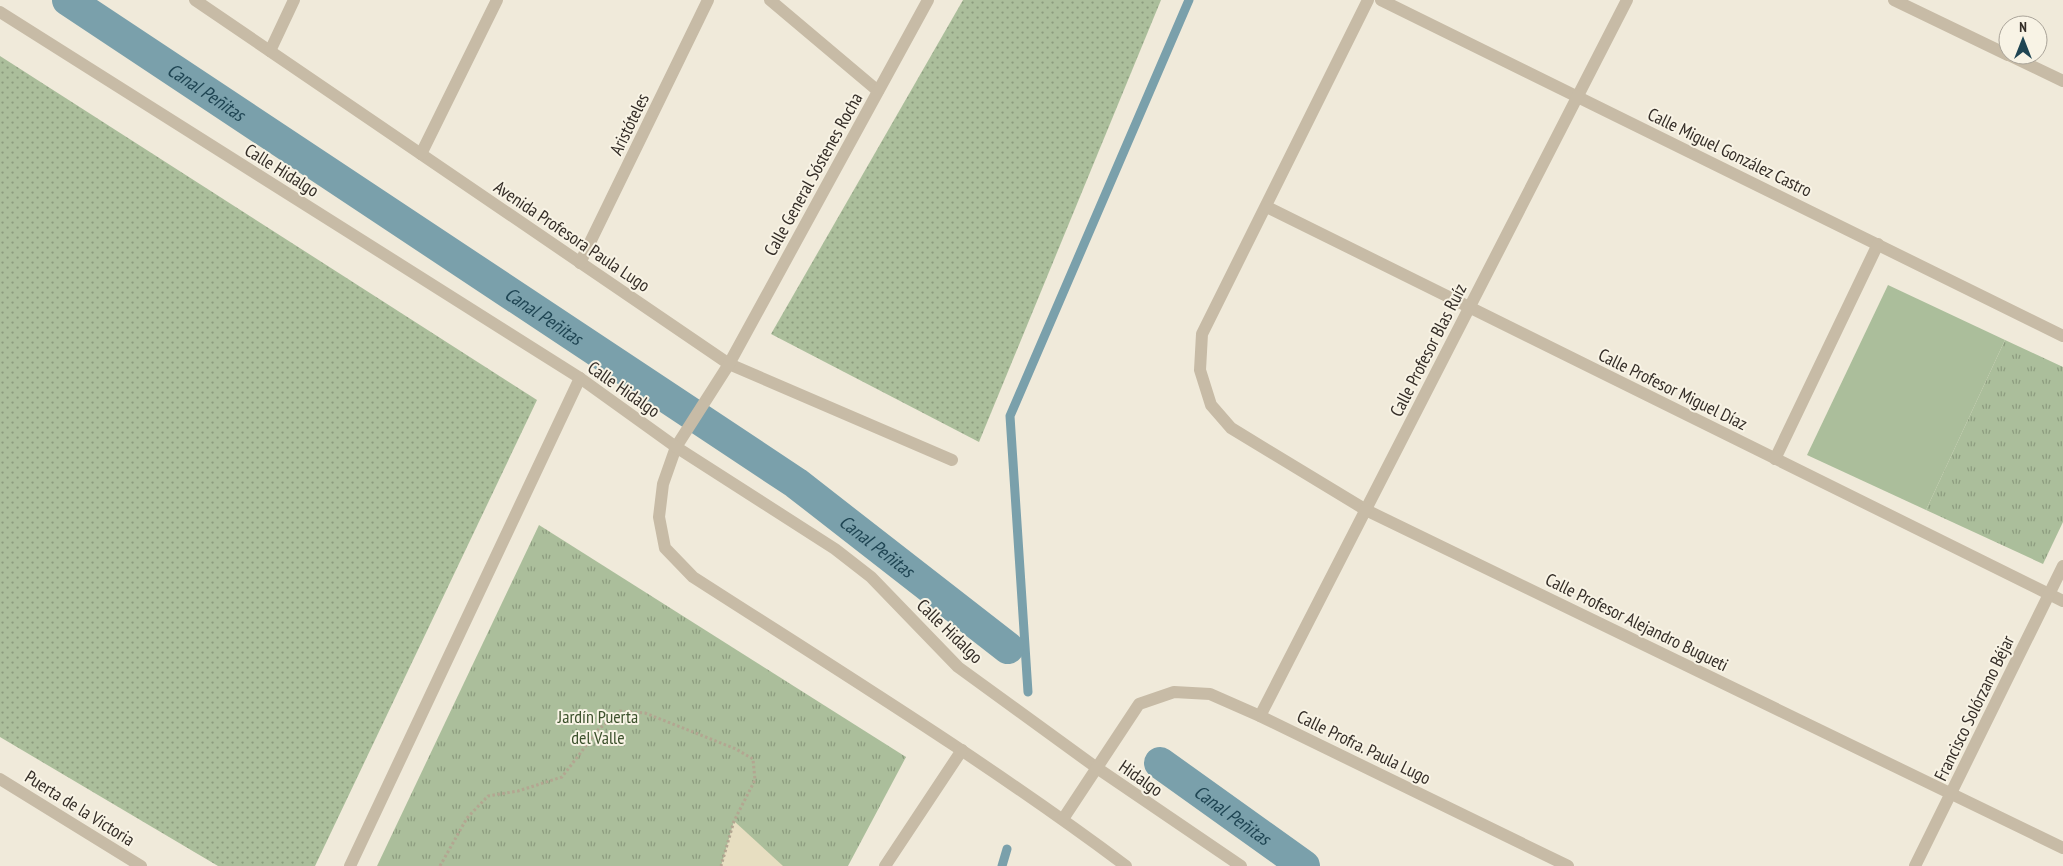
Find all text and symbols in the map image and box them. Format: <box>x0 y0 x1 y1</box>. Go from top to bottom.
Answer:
north arrow <box>1998 15 2048 65</box>
text: N <box>2019 18 2027 36</box>
water label: Canal Peñitas <box>163 57 251 127</box>
street label: Calle General Sóstenes Rocha <box>759 88 867 260</box>
street label: Aristóteles <box>604 89 654 159</box>
street label: Calle Miguel González Castro <box>1644 102 1816 202</box>
street label: Calle Hidalgo <box>241 138 324 202</box>
street label: Avenida Profesora Paula Lugo <box>490 175 655 297</box>
street label: Calle Profesor Blas Ruíz <box>1385 280 1471 420</box>
water label: Canal Peñitas <box>500 281 588 351</box>
street label: Calle Profesor Miguel Díaz <box>1595 343 1751 435</box>
street label: Calle Hidalgo <box>583 356 665 422</box>
water label: Canal Peñitas <box>835 509 920 583</box>
street label: Calle Profesor Alejandro Bugueti <box>1542 568 1732 676</box>
street label: Calle Hidalgo <box>912 594 988 668</box>
street label: Francisco Solórzano Béjar <box>1929 631 2019 785</box>
park label: Jardín Puerta del Valle <box>557 705 638 749</box>
street label: Calle Profra. Paula Lugo <box>1293 705 1435 789</box>
street label: Hidalgo <box>1115 755 1168 801</box>
street label: Puerta de la Victoria <box>21 765 139 851</box>
water label: Canal Peñitas <box>1190 779 1276 851</box>

